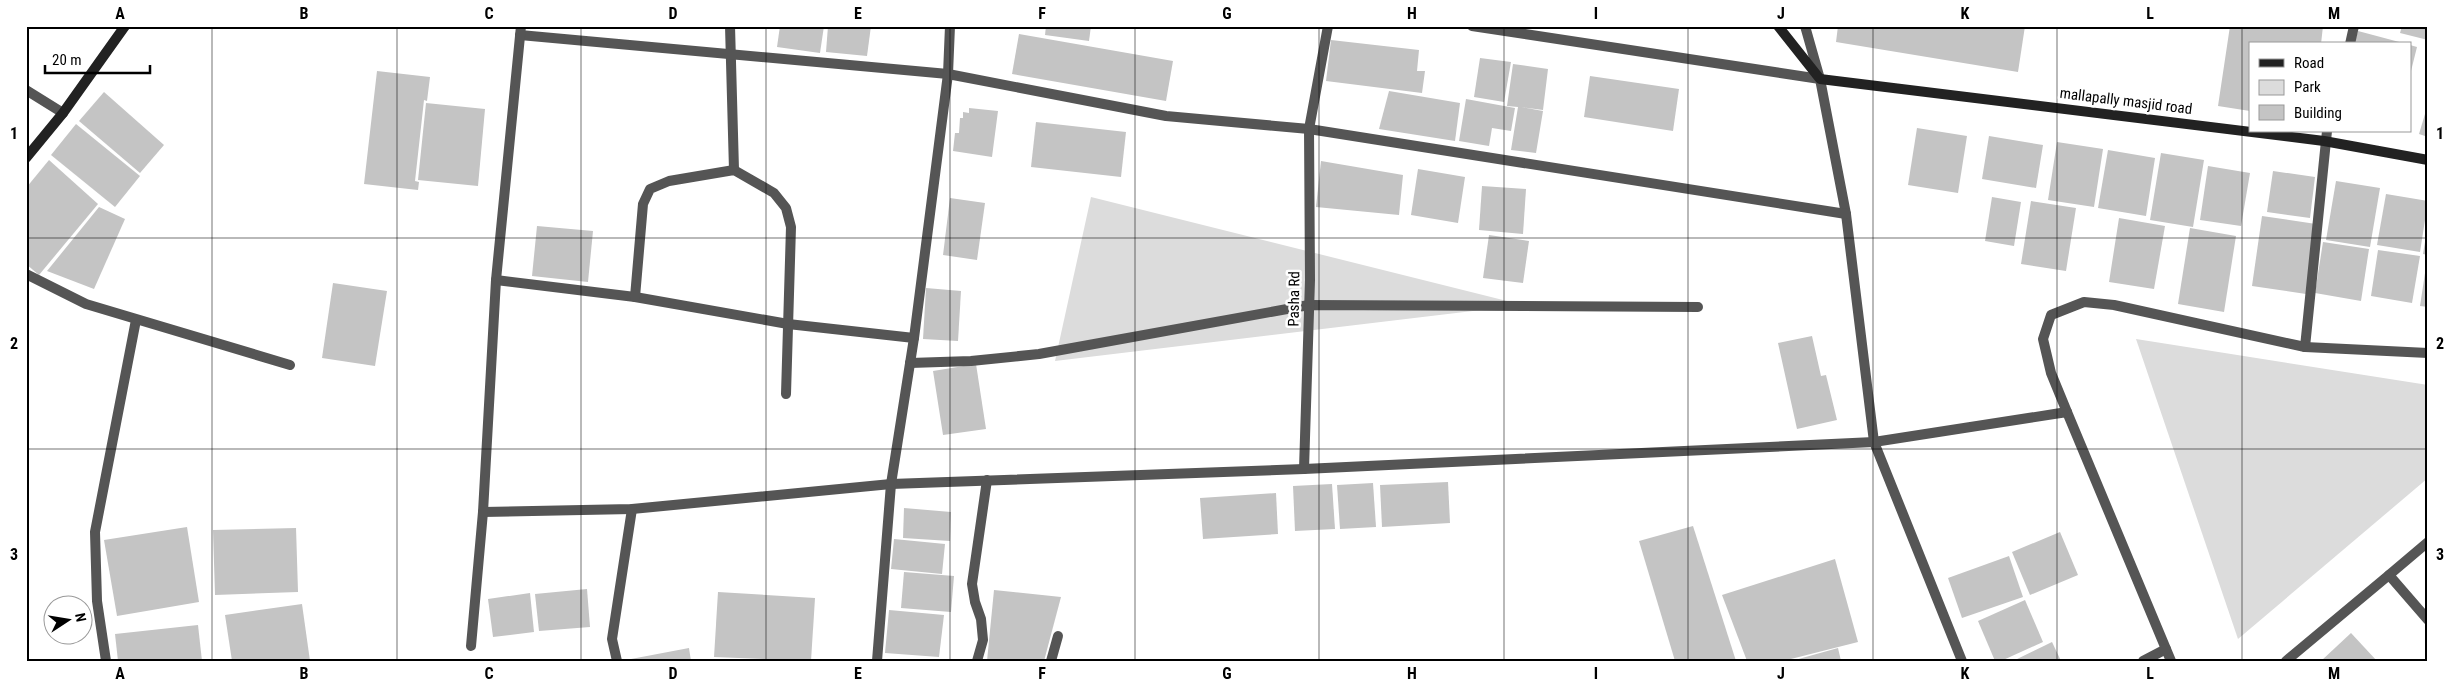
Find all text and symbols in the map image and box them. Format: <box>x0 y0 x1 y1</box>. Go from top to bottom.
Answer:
text: A <box>115 4 125 23</box>
text: B <box>300 4 309 23</box>
text: C <box>484 4 494 23</box>
text: D <box>668 4 678 23</box>
text: E <box>854 4 862 23</box>
text: F <box>1038 4 1046 23</box>
text: G <box>1222 4 1232 23</box>
text: H <box>1407 4 1417 23</box>
text: I <box>1594 4 1598 23</box>
text: J <box>1777 4 1785 23</box>
text: K <box>1961 4 1970 23</box>
text: L <box>2146 4 2154 23</box>
text: M <box>2328 4 2340 23</box>
scale bar <box>45 42 150 74</box>
legend <box>2249 42 2412 132</box>
text: 20 m <box>52 51 82 69</box>
text: Road <box>2294 54 2324 72</box>
text: Park <box>2294 78 2321 96</box>
street label: mallapally masjid road <box>2059 84 2193 118</box>
text: Building <box>2294 104 2342 122</box>
text: 1 <box>10 124 18 143</box>
text: 1 <box>2436 124 2444 143</box>
street label: Pasha Rd <box>1285 271 1303 327</box>
text: 2 <box>10 334 18 353</box>
text: 2 <box>2436 334 2444 353</box>
text: 3 <box>10 545 18 564</box>
text: 3 <box>2436 545 2444 564</box>
north arrow <box>42 594 92 644</box>
text: N <box>72 611 89 623</box>
text: A <box>115 664 125 683</box>
text: B <box>300 664 309 683</box>
text: C <box>484 664 494 683</box>
text: D <box>668 664 678 683</box>
text: E <box>854 664 862 683</box>
text: F <box>1038 664 1046 683</box>
text: G <box>1222 664 1232 683</box>
text: H <box>1407 664 1417 683</box>
text: I <box>1594 664 1598 683</box>
text: J <box>1777 664 1785 683</box>
text: K <box>1961 664 1970 683</box>
text: L <box>2146 664 2154 683</box>
text: M <box>2328 664 2340 683</box>

